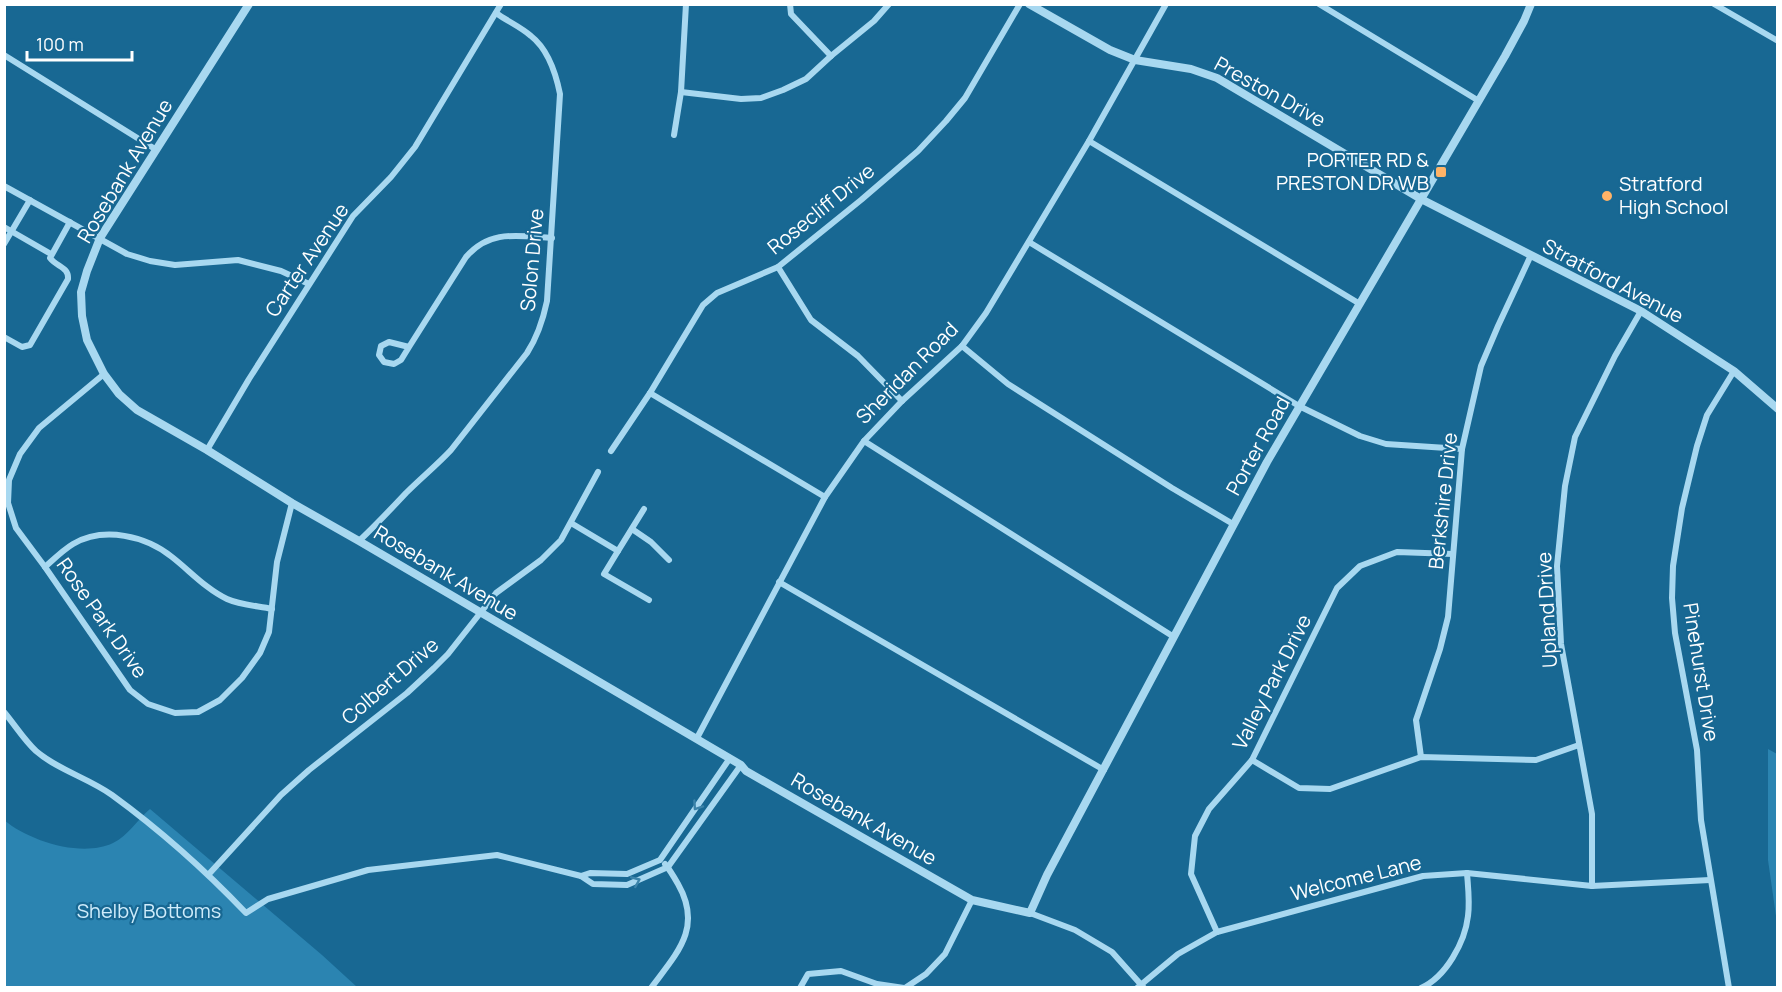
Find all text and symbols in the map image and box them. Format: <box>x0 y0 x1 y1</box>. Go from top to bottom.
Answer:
scale bar <box>27 24 132 62</box>
text: 100 m <box>36 32 84 56</box>
street label: Preston Drive <box>1210 50 1331 133</box>
street label: Rosebank Avenue <box>71 94 178 248</box>
place label: PORTER RD & PRESTON DR WB <box>1276 146 1429 196</box>
street label: Rosecliff Drive <box>761 157 880 260</box>
marker: PORTER RD & PRESTON DR WB <box>1434 165 1448 179</box>
place label: Stratford High School <box>1619 170 1729 220</box>
marker: Stratford High School <box>1600 189 1614 203</box>
street label: Carter Avenue <box>259 198 355 322</box>
street label: Solon Drive <box>514 207 549 313</box>
street label: Stratford Avenue <box>1538 232 1688 329</box>
street label: Sheridan Road <box>850 316 964 430</box>
street label: Porter Road <box>1219 392 1296 500</box>
street label: Berkshire Drive <box>1422 431 1463 571</box>
street label: Rosebank Avenue <box>369 519 523 626</box>
street label: Upland Drive <box>1530 551 1563 669</box>
street label: Rose Park Drive <box>51 552 154 683</box>
street label: Pinehurst Drive <box>1677 601 1726 743</box>
street label: Valley Park Drive <box>1226 610 1317 754</box>
street label: Colbert Drive <box>335 631 444 730</box>
street label: Rosebank Avenue <box>787 766 942 871</box>
one-way arrow <box>693 800 704 811</box>
street label: Welcome Lane <box>1288 848 1424 907</box>
one-way arrow <box>630 876 641 888</box>
park label: Shelby Bottoms <box>77 897 221 924</box>

